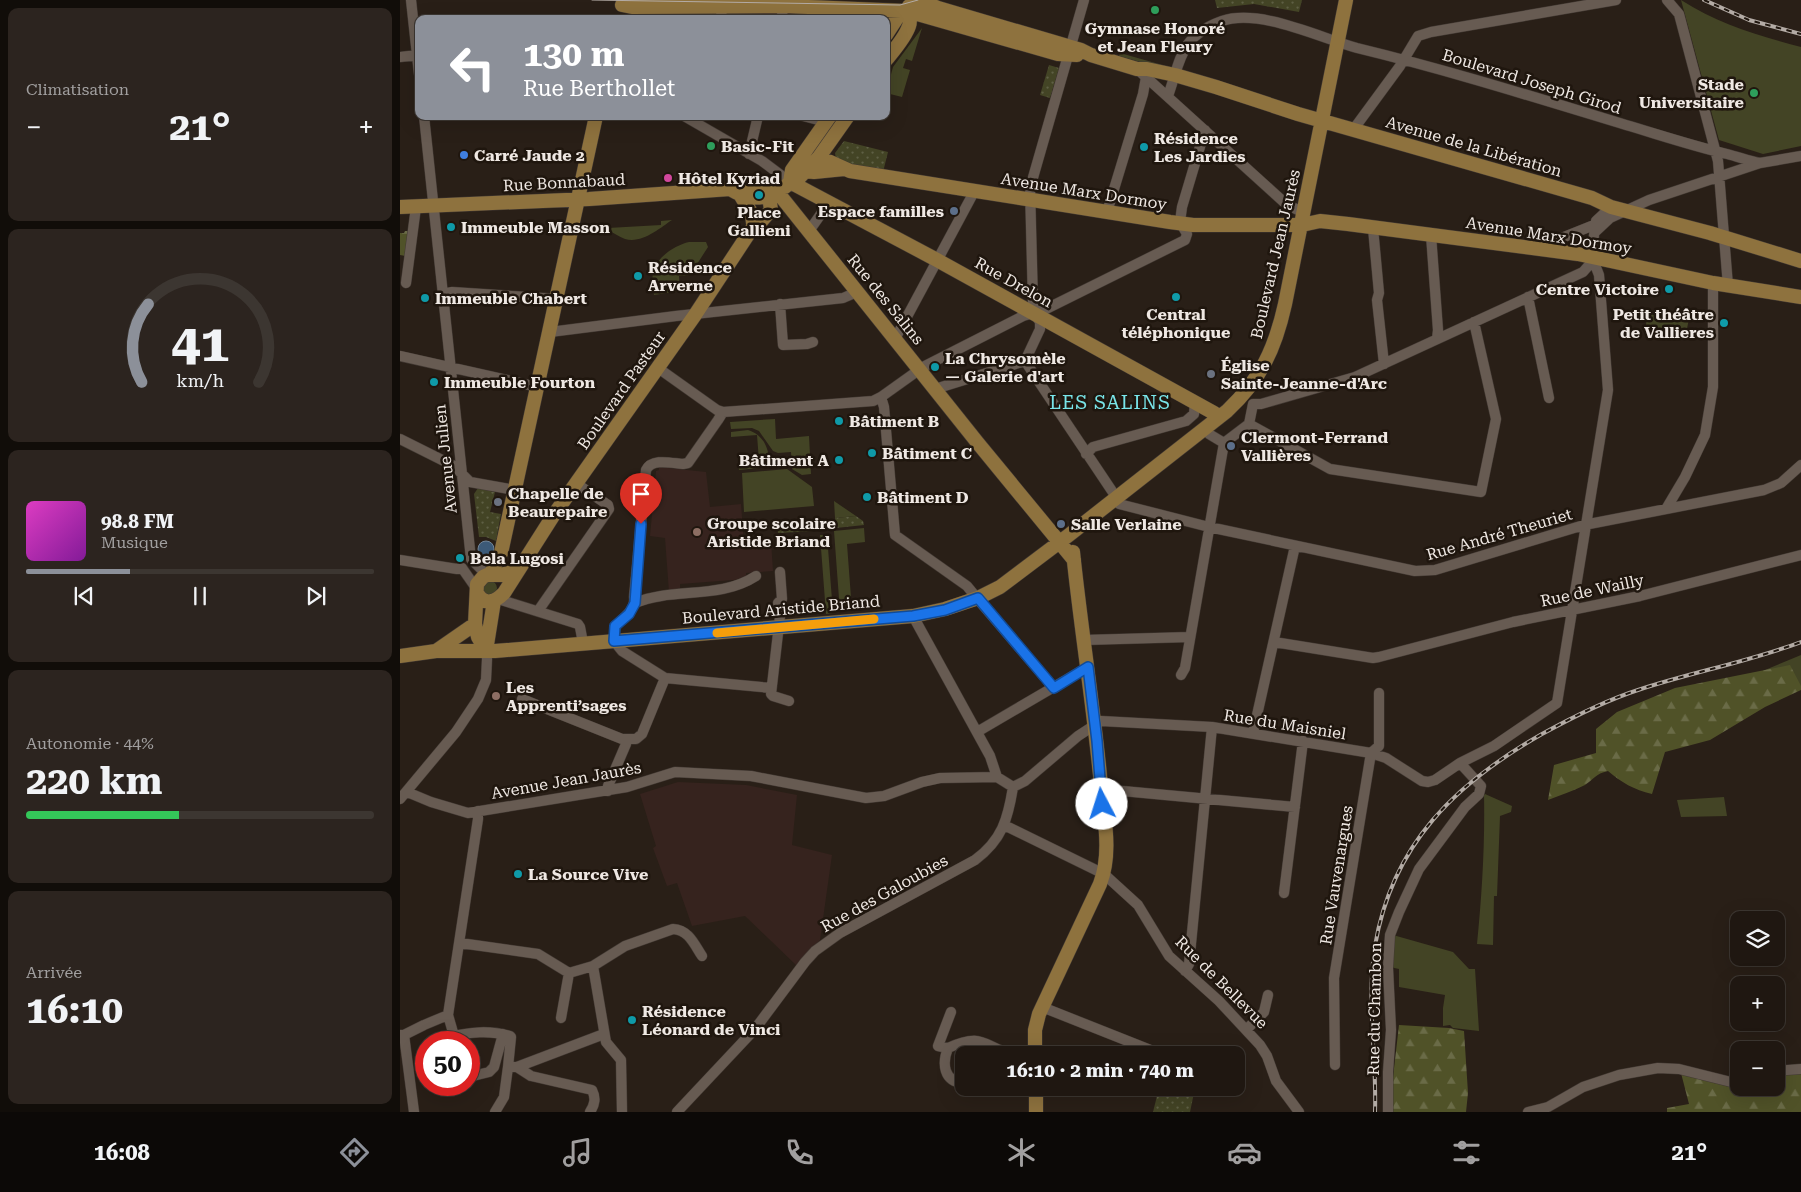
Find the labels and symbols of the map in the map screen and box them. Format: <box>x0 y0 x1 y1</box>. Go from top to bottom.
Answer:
marker: Gymnase Honoré et Jean Fleury <box>1149 4 1161 16</box>
place label: Gymnase Honoré et Jean Fleury <box>1085 19 1225 56</box>
street label: Boulevard Joseph Girod <box>1440 45 1624 118</box>
place label: Stade Universitaire <box>1639 75 1744 112</box>
marker: Stade Universitaire <box>1748 87 1760 99</box>
street label: Avenue de la Libération <box>1384 112 1564 181</box>
place label: Résidence Les Jardies <box>1154 129 1246 166</box>
place label: Basic-Fit <box>721 137 794 156</box>
marker: Basic-Fit <box>705 140 717 152</box>
marker: Résidence Les Jardies <box>1138 141 1150 153</box>
place label: Carré Jaude 2 <box>474 146 585 165</box>
marker: Carré Jaude 2 <box>458 149 470 161</box>
street label: Boulevard Jean Jaurès <box>1247 167 1304 341</box>
place label: Hôtel Kyriad <box>678 169 781 188</box>
street label: Avenue Marx Dormoy <box>1000 169 1169 214</box>
street label: Rue Bonnabaud <box>502 170 626 195</box>
marker: Hôtel Kyriad <box>662 172 674 184</box>
marker: Place Gallieni <box>753 189 765 201</box>
place label: Espace familles <box>818 202 944 221</box>
place label: Place Gallieni <box>727 203 791 240</box>
marker: Espace familles <box>948 205 960 217</box>
street label: Avenue Marx Dormoy <box>1465 213 1634 258</box>
place label: Immeuble Masson <box>461 218 610 237</box>
marker: Immeuble Masson <box>445 221 457 233</box>
street label: Rue des Salins <box>843 250 928 349</box>
street label: Rue Drelon <box>971 253 1056 312</box>
place label: Résidence Arverne <box>648 258 732 295</box>
marker: Résidence Arverne <box>632 270 644 282</box>
place label: Centre Victoire <box>1536 280 1659 299</box>
marker: Centre Victoire <box>1663 283 1675 295</box>
place label: Immeuble Chabert <box>435 289 588 308</box>
marker: Central téléphonique <box>1170 291 1182 303</box>
marker: Immeuble Chabert <box>419 292 431 304</box>
place label: Central téléphonique <box>1122 305 1230 342</box>
place label: Petit théâtre de Vallieres <box>1613 305 1714 342</box>
marker: Petit théâtre de Vallieres <box>1718 317 1730 329</box>
street label: Boulevard Pasteur <box>574 327 670 453</box>
place label: La Chrysomèle — Galerie d'art <box>945 349 1066 386</box>
place label: Église Sainte-Jeanne-d'Arc <box>1221 356 1387 393</box>
marker: La Chrysomèle — Galerie d'art <box>929 361 941 373</box>
marker: Église Sainte-Jeanne-d'Arc <box>1205 368 1217 380</box>
place label: Immeuble Fourton <box>444 373 595 392</box>
marker: Immeuble Fourton <box>428 376 440 388</box>
district label: LES SALINS <box>1049 391 1171 414</box>
street label: Avenue Julien <box>430 404 461 514</box>
place label: Bâtiment B <box>849 412 939 431</box>
marker: Bâtiment B <box>833 415 845 427</box>
place label: Clermont-Ferrand Vallières <box>1241 428 1388 465</box>
marker: Clermont-Ferrand Vallières <box>1225 440 1237 452</box>
place label: Bâtiment C <box>882 444 972 463</box>
marker: Bâtiment C <box>866 447 878 459</box>
place label: Bâtiment A <box>739 451 829 470</box>
marker: Bâtiment A <box>833 454 845 466</box>
pin <box>620 473 662 524</box>
place label: Chapelle de Beaurepaire <box>508 484 607 521</box>
place label: Bâtiment D <box>877 488 969 507</box>
marker: Bâtiment D <box>861 491 873 503</box>
marker: Chapelle de Beaurepaire <box>492 496 504 508</box>
street label: Rue André Theuriet <box>1424 505 1574 564</box>
place label: Groupe scolaire Aristide Briand <box>707 514 836 551</box>
place label: Salle Verlaine <box>1071 515 1182 534</box>
marker: Salle Verlaine <box>1055 518 1067 530</box>
marker: Groupe scolaire Aristide Briand <box>691 526 703 538</box>
place label: Bela Lugosi <box>470 549 565 568</box>
marker: Bela Lugosi <box>454 552 466 564</box>
street label: Rue de Wailly <box>1539 570 1646 611</box>
street label: Boulevard Aristide Briand <box>681 591 881 628</box>
place label: Les Apprenti’sages <box>506 678 626 715</box>
marker: Les Apprenti’sages <box>490 690 502 702</box>
street label: Rue du Maisniel <box>1222 705 1347 744</box>
street label: Avenue Jean Jaurès <box>490 758 643 803</box>
position arrow <box>1075 777 1127 829</box>
street label: Rue Vauvenargues <box>1316 804 1357 946</box>
street label: Rue des Galoubies <box>817 850 951 936</box>
place label: La Source Vive <box>528 865 648 884</box>
marker: La Source Vive <box>512 868 524 880</box>
street label: Rue de Bellevue <box>1172 932 1272 1033</box>
street label: Rue du Chambon <box>1364 942 1385 1076</box>
place label: Résidence Léonard de Vinci <box>642 1002 781 1039</box>
marker: Résidence Léonard de Vinci <box>626 1014 638 1026</box>
speed limit sign: 50 <box>415 1031 480 1096</box>

